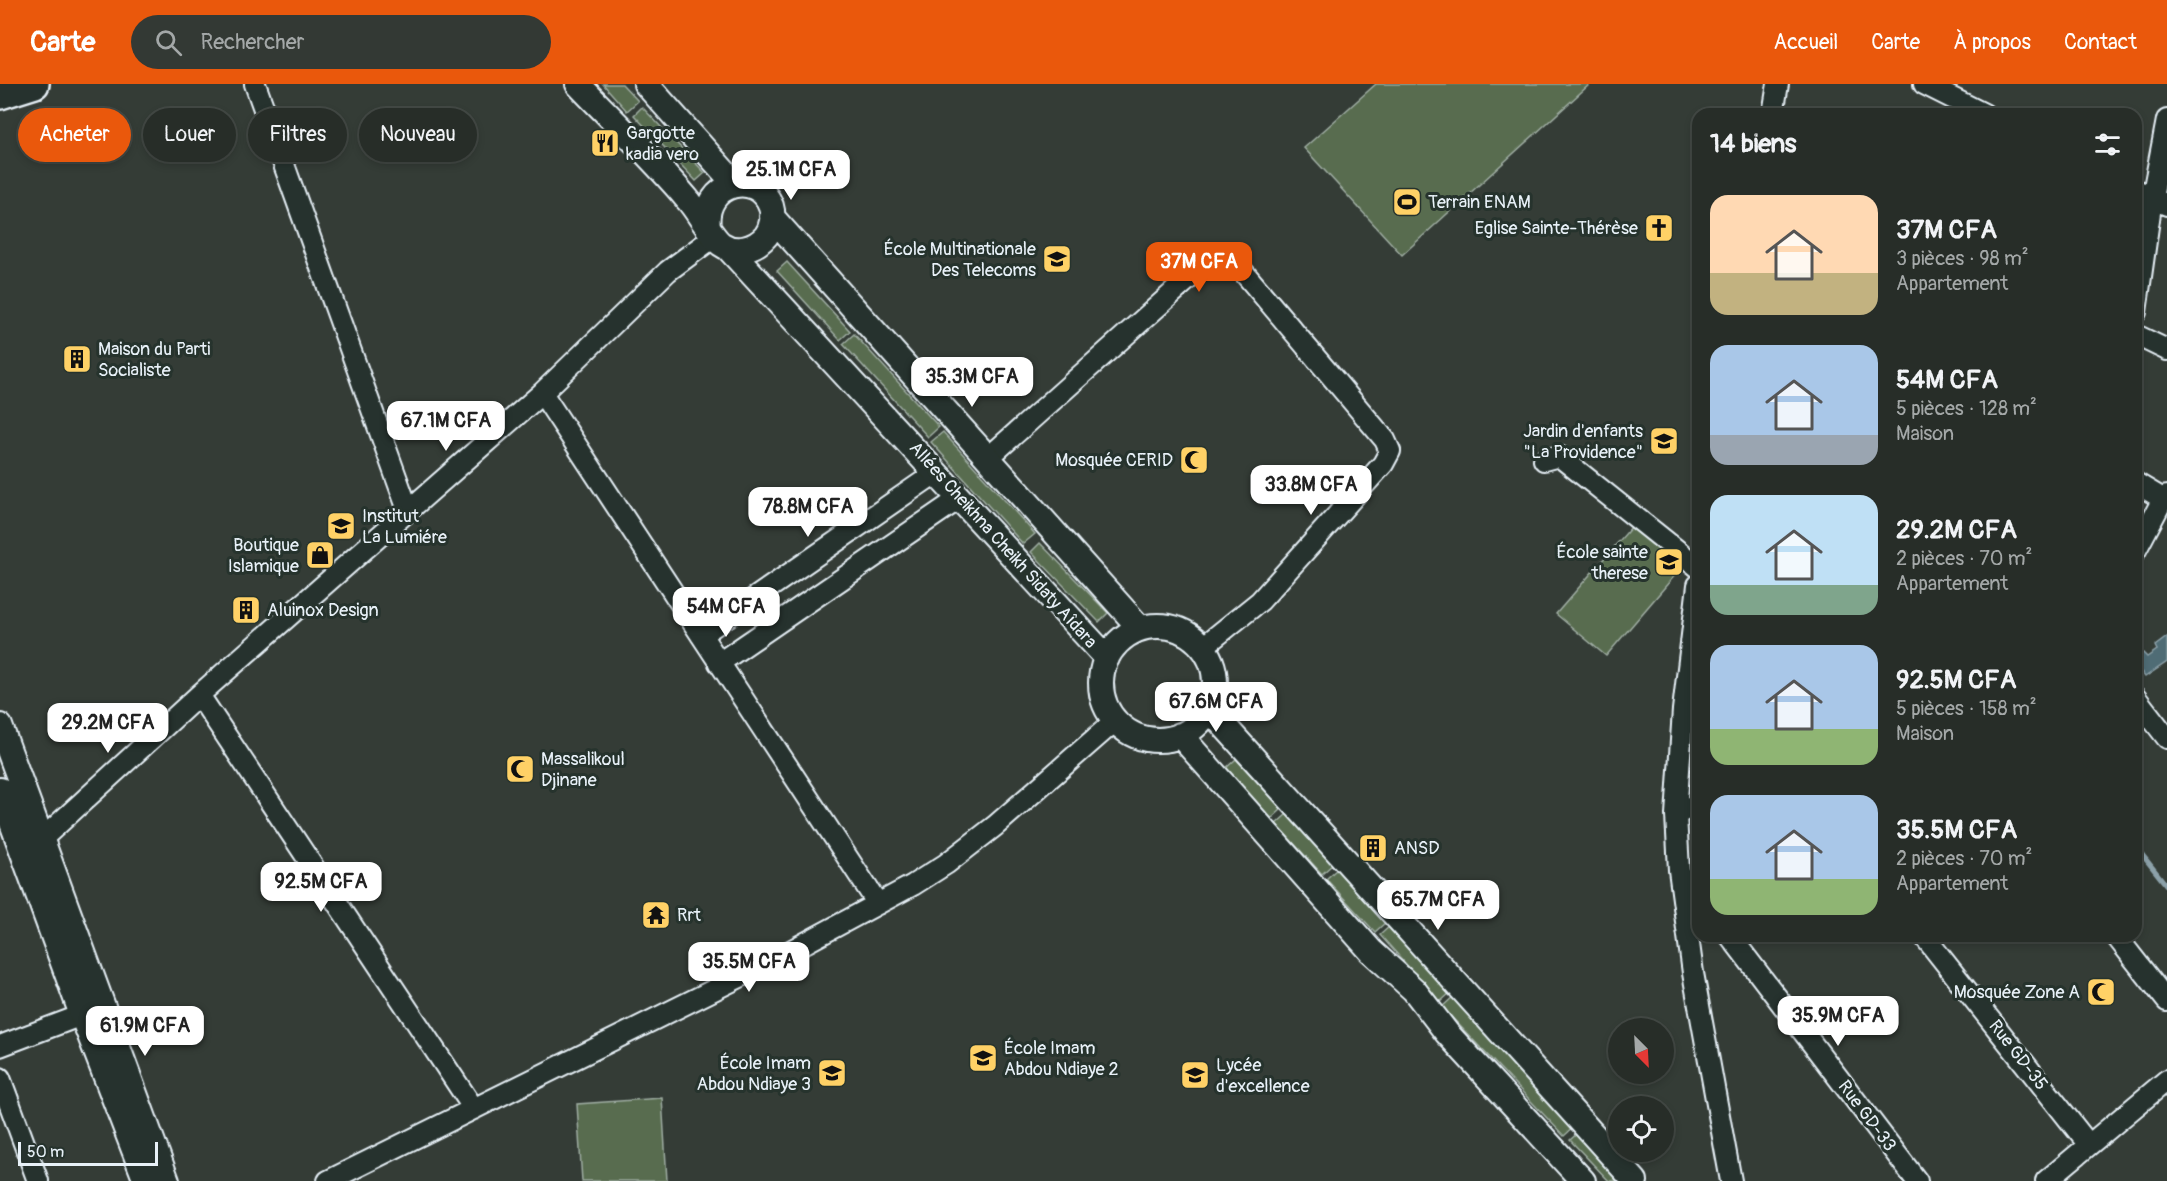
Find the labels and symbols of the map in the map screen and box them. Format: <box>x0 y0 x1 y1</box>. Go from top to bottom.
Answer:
place label: Gargotte kadia vero <box>626 122 699 166</box>
restaurant icon: Gargotte kadia vero <box>589 127 621 159</box>
pin: 25.1M CFA <box>722 150 860 201</box>
sports icon: Terrain ENAM <box>1391 186 1423 218</box>
place label: Terrain ENAM <box>1428 191 1531 214</box>
church icon: Eglise Sainte-Thérèse <box>1643 212 1675 244</box>
place label: Eglise Sainte-Thérèse <box>1475 217 1638 240</box>
place label: École Multinationale Des Telecoms <box>884 238 1036 282</box>
pin: 37M CFA <box>1144 242 1254 293</box>
school or university icon: École Multinationale Des Telecoms <box>1041 243 1073 275</box>
place label: Maison du Parti Socialiste <box>98 338 210 382</box>
building icon: Maison du Parti Socialiste <box>61 343 93 375</box>
pin: 35.3M CFA <box>903 357 1041 408</box>
pin: 67.1M CFA <box>377 401 515 452</box>
place label: Jardin d'enfants "La Providence" <box>1523 420 1643 464</box>
school or university icon: Jardin d'enfants "La Providence" <box>1648 425 1680 457</box>
street label: Allées Cheikhna Cheikh Sidaty Aîdara <box>904 437 1102 653</box>
mosque icon: Mosquée CERID <box>1178 444 1210 476</box>
place label: Mosquée CERID <box>1055 449 1173 472</box>
pin: 33.8M CFA <box>1242 465 1380 516</box>
pin: 78.8M CFA <box>739 487 877 538</box>
place label: Institut La Lumiére <box>362 505 447 549</box>
school or university icon: Institut La Lumiére <box>325 510 357 542</box>
place label: Boutique Islamique <box>228 534 299 578</box>
shop icon: Boutique Islamique <box>304 539 336 571</box>
place label: École sainte therese <box>1556 541 1648 585</box>
school or university icon: École sainte therese <box>1653 546 1685 578</box>
pin: 54M CFA <box>671 587 781 638</box>
building icon: Aluinox Design <box>230 594 262 626</box>
place label: Aluinox Design <box>267 599 379 622</box>
pin: 67.6M CFA <box>1147 682 1285 733</box>
pin: 29.2M CFA <box>39 703 177 754</box>
place label: Massalikoul Djinane <box>541 748 625 792</box>
mosque icon: Massalikoul Djinane <box>504 753 536 785</box>
building icon: ANSD <box>1357 832 1389 864</box>
place label: ANSD <box>1394 837 1440 860</box>
pin: 92.5M CFA <box>252 862 390 913</box>
pin: 65.7M CFA <box>1369 880 1507 931</box>
temple icon: Rrt <box>640 899 672 931</box>
place label: Rrt <box>677 904 702 927</box>
pin: 35.5M CFA <box>680 942 818 993</box>
mosque icon: Mosquée Zone A <box>2085 976 2117 1008</box>
place label: Mosquée Zone A <box>1954 981 2080 1004</box>
pin: 35.9M CFA <box>1769 996 1907 1047</box>
pin: 61.9M CFA <box>76 1006 214 1057</box>
street label: Rue GD-35 <box>1983 1015 2053 1095</box>
north arrow <box>1608 1018 1674 1084</box>
place label: École Imam Abdou Ndiaye 2 <box>1004 1037 1119 1081</box>
school or university icon: École Imam Abdou Ndiaye 2 <box>967 1042 999 1074</box>
place label: École Imam Abdou Ndiaye 3 <box>696 1052 811 1096</box>
place label: Lycée d'excellence <box>1216 1054 1310 1098</box>
school or university icon: École Imam Abdou Ndiaye 3 <box>816 1057 848 1089</box>
school or university icon: Lycée d'excellence <box>1179 1059 1211 1091</box>
street label: Rue GD-33 <box>1833 1076 1901 1156</box>
scale bar <box>18 1139 158 1166</box>

